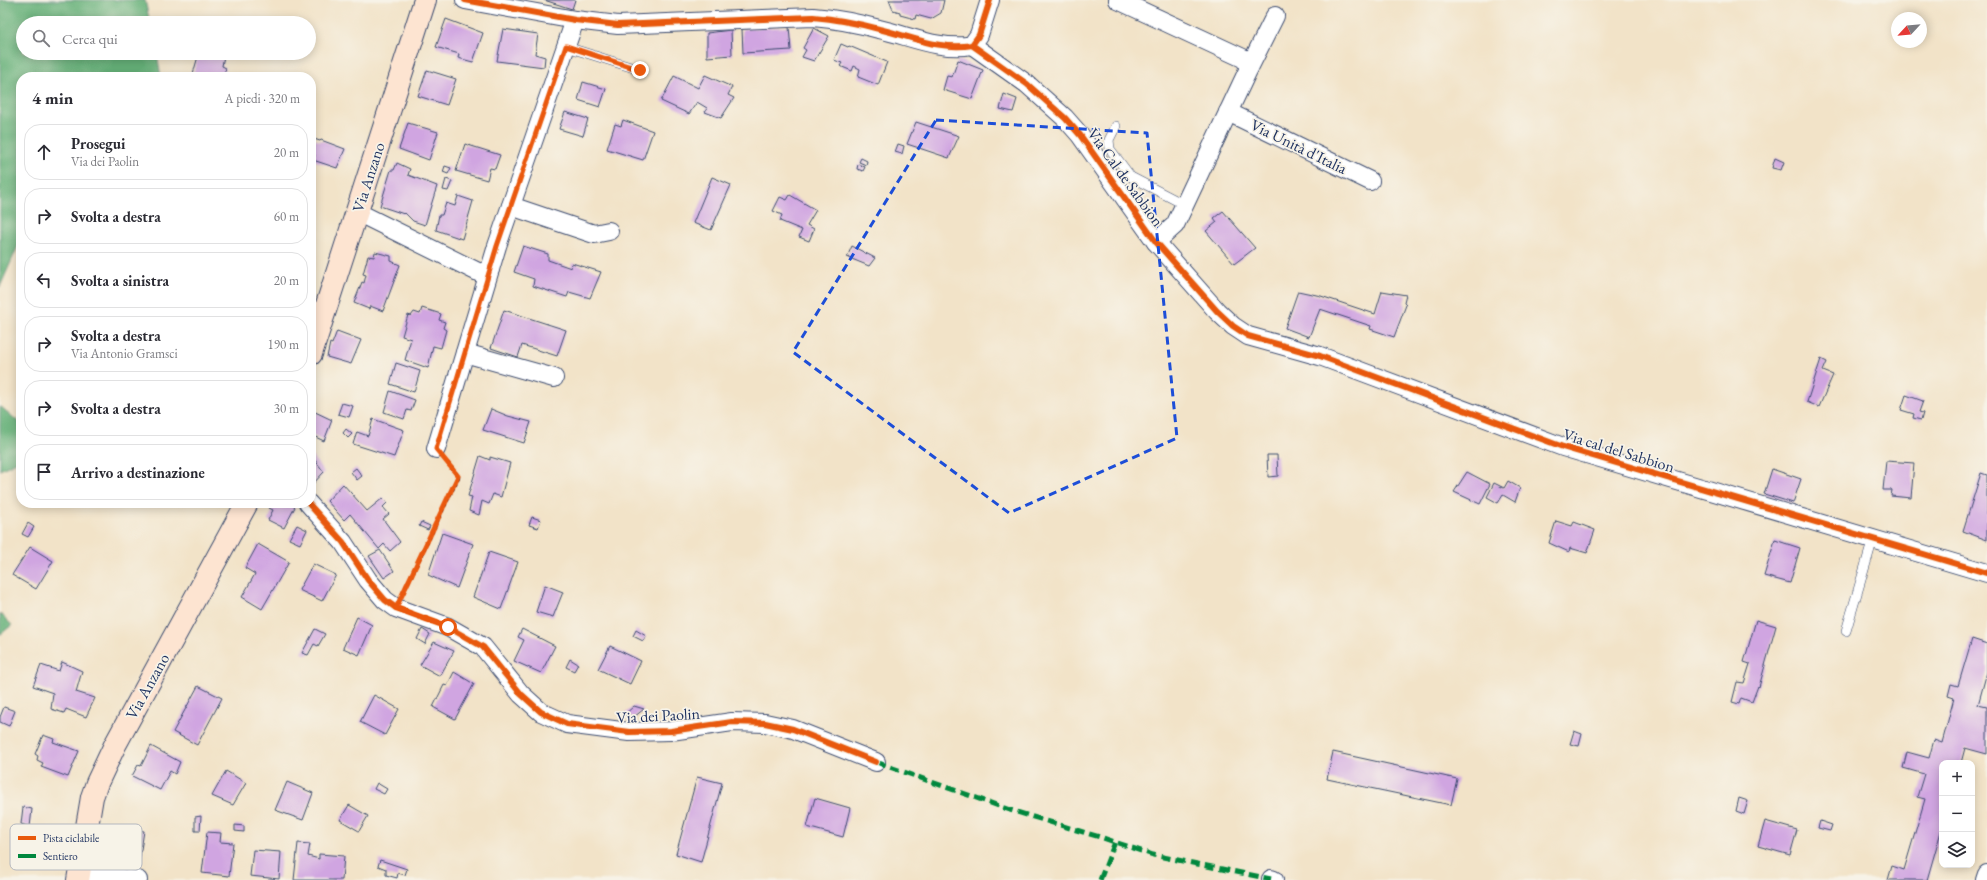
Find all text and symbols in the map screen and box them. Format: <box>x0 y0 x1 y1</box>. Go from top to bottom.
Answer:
north arrow <box>1891 12 1927 48</box>
search box <box>16 16 316 60</box>
icon: search <box>30 27 52 49</box>
text: Cerca qui <box>62 29 118 48</box>
route end <box>631 61 649 79</box>
text: 4 min <box>32 87 73 109</box>
text: A piedi · 320 m <box>225 90 300 107</box>
street label: Via Unità d'Italia <box>1247 114 1351 179</box>
street label: Via Cal de Sabbion <box>1083 124 1169 231</box>
text: Prosegui <box>71 134 126 153</box>
street label: Via Anzano <box>347 139 390 215</box>
icon: ahead <box>33 141 55 163</box>
text: 20 m <box>274 144 299 161</box>
text: Via dei Paolin <box>71 153 139 170</box>
icon: right <box>33 205 55 227</box>
text: Svolta a destra <box>71 207 161 226</box>
text: 60 m <box>274 208 299 225</box>
icon: left <box>33 269 55 291</box>
text: Svolta a sinistra <box>71 271 169 290</box>
text: 20 m <box>274 272 299 289</box>
text: Svolta a destra <box>71 326 161 345</box>
icon: right <box>33 333 55 355</box>
text: 190 m <box>268 336 299 353</box>
text: Via Antonio Gramsci <box>71 345 178 362</box>
icon: right <box>33 397 55 419</box>
text: Svolta a destra <box>71 399 161 418</box>
text: 30 m <box>274 400 299 417</box>
street label: Via cal del Sabbion <box>1561 424 1678 478</box>
icon: arrive <box>33 461 55 483</box>
text: Arrivo a destinazione <box>71 463 205 482</box>
route start <box>439 618 457 636</box>
street label: Via Anzano <box>121 649 174 723</box>
street label: Via dei Paolin <box>616 703 701 728</box>
map controls <box>1939 760 1975 868</box>
button: + <box>1939 760 1975 796</box>
button: − <box>1939 796 1975 832</box>
legend <box>10 824 142 870</box>
text: Pista ciclabile <box>43 831 100 845</box>
button: layers <box>1939 832 1975 868</box>
text: Sentiero <box>43 849 78 863</box>

